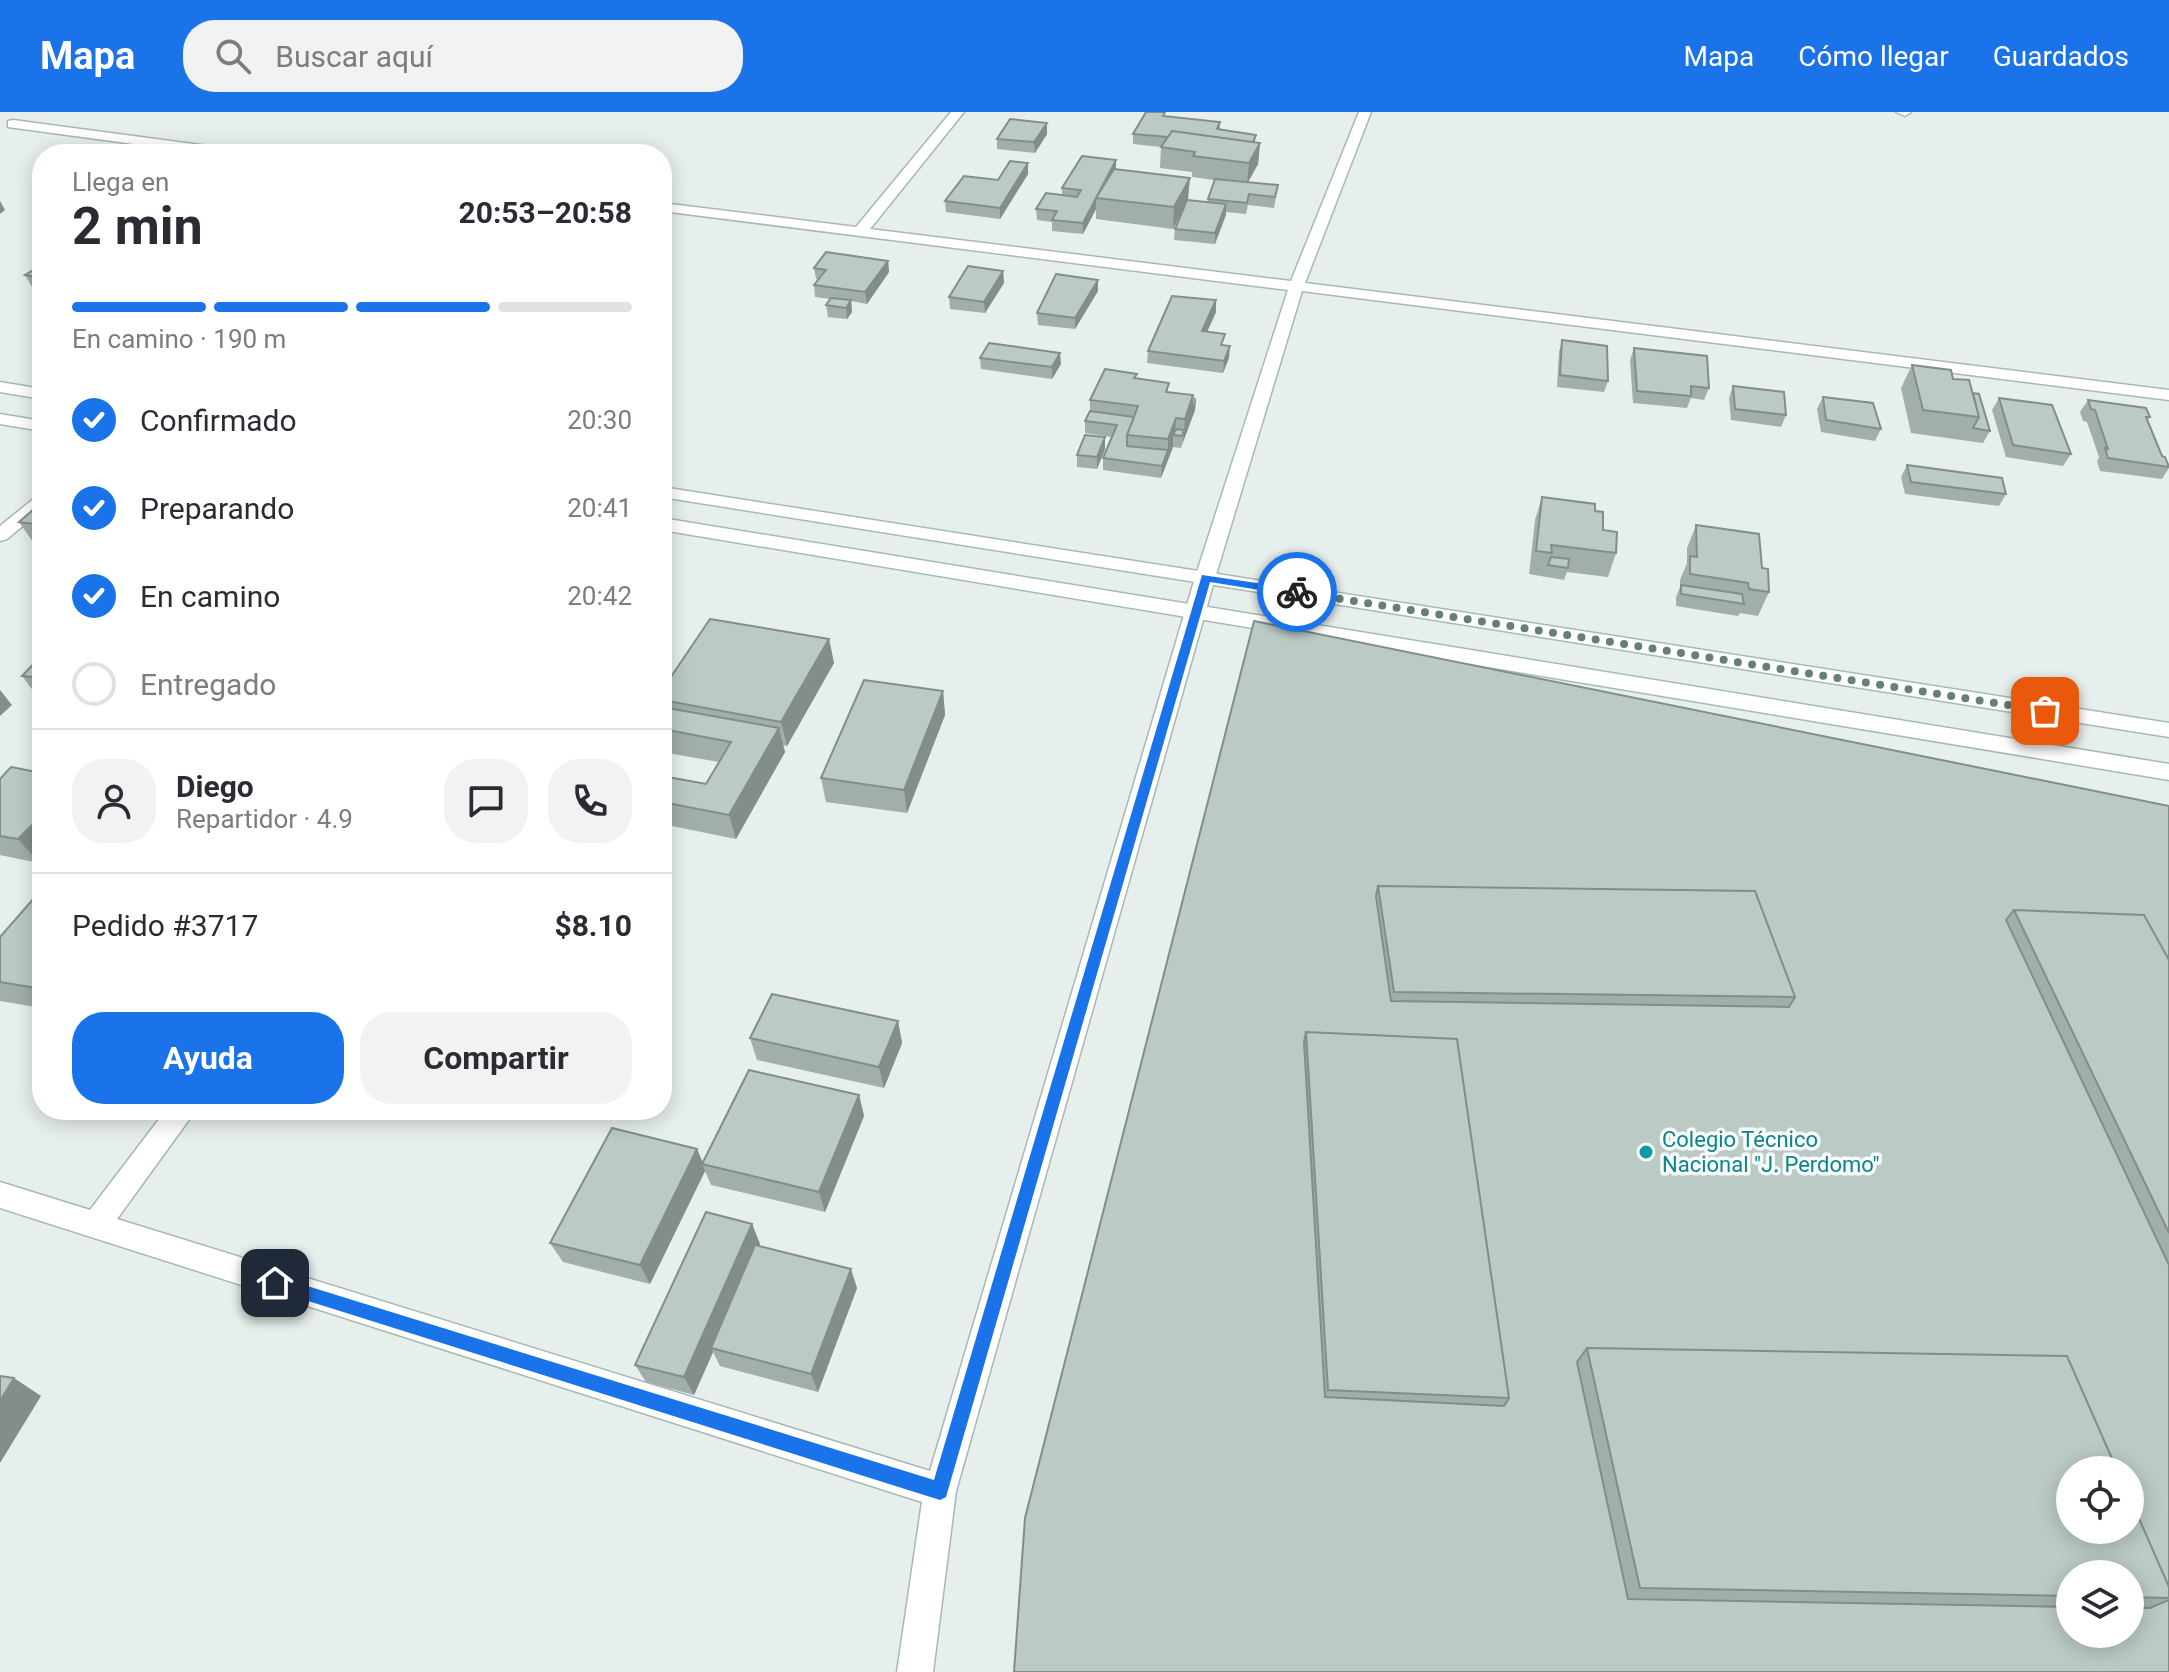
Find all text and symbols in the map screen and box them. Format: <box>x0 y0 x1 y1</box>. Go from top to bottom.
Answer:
search box <box>183 20 743 92</box>
text: Mapa <box>40 34 135 78</box>
icon: search <box>211 34 255 78</box>
text: Buscar aquí <box>275 39 433 74</box>
text: Mapa <box>1684 40 1754 73</box>
text: Cómo llegar <box>1798 40 1949 73</box>
text: Guardados <box>1993 40 2129 73</box>
text: Llega en <box>72 167 169 197</box>
text: 20:53–20:58 <box>458 195 632 230</box>
text: 2 min <box>72 196 203 257</box>
text: En camino · 190 m <box>72 324 286 354</box>
icon: check <box>72 398 116 442</box>
text: Confirmado <box>140 403 297 438</box>
text: 20:30 <box>567 405 632 435</box>
icon: check <box>72 486 116 530</box>
text: Preparando <box>140 491 294 526</box>
text: 20:41 <box>567 493 632 523</box>
courier <box>1257 552 1337 632</box>
icon: bike <box>1275 570 1319 614</box>
icon: check <box>72 574 116 618</box>
text: En camino <box>140 579 280 614</box>
text: 20:42 <box>567 581 632 611</box>
text: Entregado <box>140 667 276 702</box>
pin <box>2011 677 2079 745</box>
icon: bag <box>2023 689 2067 733</box>
button: person <box>72 759 156 843</box>
button: chat <box>444 759 528 843</box>
button: phone <box>548 759 632 843</box>
text: Diego <box>176 769 254 804</box>
text: Repartidor · 4.9 <box>176 804 353 834</box>
text: Pedido #3717 <box>72 908 258 943</box>
text: $8.10 <box>554 908 632 943</box>
button: Ayuda <box>72 1012 344 1104</box>
button: Compartir <box>360 1012 632 1104</box>
place label: Colegio Técnico Nacional "J. Perdomo" <box>1662 1127 1879 1177</box>
marker: Colegio Técnico Nacional "J. Perdomo" <box>1637 1143 1655 1161</box>
pin <box>241 1249 309 1317</box>
icon: home <box>253 1261 297 1305</box>
map controls <box>2056 1456 2144 1648</box>
button: locate <box>2056 1456 2144 1544</box>
button: layers <box>2056 1560 2144 1648</box>

